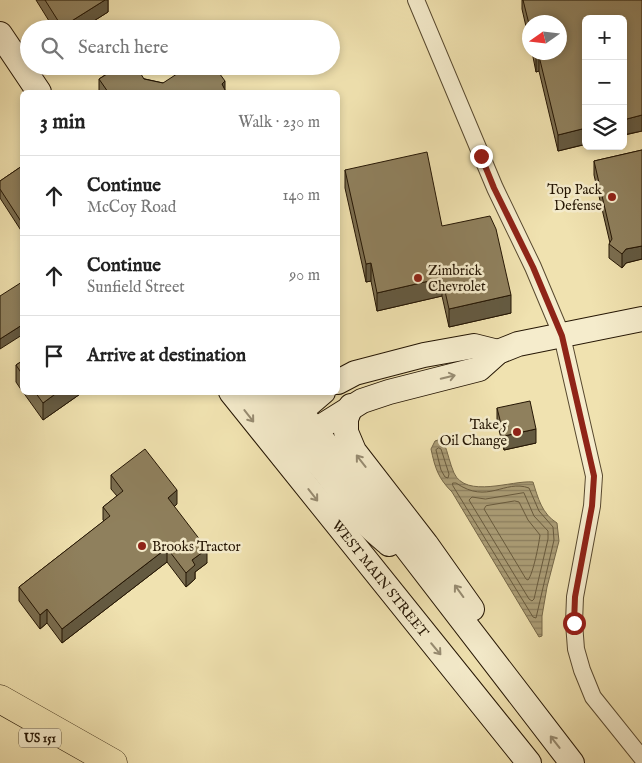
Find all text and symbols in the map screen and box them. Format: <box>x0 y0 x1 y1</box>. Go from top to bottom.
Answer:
north arrow <box>522 15 567 60</box>
map controls <box>582 15 627 150</box>
button: + <box>582 15 627 60</box>
search box <box>20 20 340 75</box>
icon: search <box>38 34 66 62</box>
text: Search here <box>78 36 169 60</box>
button: − <box>582 60 627 105</box>
button: layers <box>582 105 627 150</box>
text: 3 min <box>40 109 85 136</box>
text: Walk · 230 m <box>238 113 320 133</box>
route end <box>470 145 493 168</box>
text: Continue <box>87 174 161 198</box>
place label: Top Pack Defense <box>547 181 603 215</box>
icon: ahead <box>40 182 68 210</box>
text: 140 m <box>282 186 320 206</box>
marker: Top Pack Defense <box>606 191 618 203</box>
text: McCoy Road <box>87 198 176 218</box>
text: Continue <box>87 254 161 278</box>
icon: ahead <box>40 262 68 290</box>
place label: Zimbrick Chevrolet <box>428 262 486 296</box>
text: 90 m <box>289 266 320 286</box>
marker: Zimbrick Chevrolet <box>412 272 424 284</box>
text: Sunfield Street <box>87 278 185 298</box>
icon: arrive <box>40 342 68 370</box>
text: Arrive at destination <box>87 344 246 368</box>
one-way arrow <box>439 371 455 381</box>
one-way arrow <box>244 409 255 422</box>
place label: Take 5 Oil Change <box>440 416 508 450</box>
marker: Take 5 Oil Change <box>511 426 523 438</box>
one-way arrow <box>356 455 367 468</box>
one-way arrow <box>307 488 318 501</box>
street label: WEST MAIN STREET <box>327 517 433 642</box>
place label: Brooks Tractor <box>152 538 241 556</box>
marker: Brooks Tractor <box>136 540 148 552</box>
one-way arrow <box>454 584 464 598</box>
route start <box>563 612 586 635</box>
one-way arrow <box>431 642 442 655</box>
road number: US 151 <box>19 728 61 748</box>
one-way arrow <box>550 736 561 749</box>

